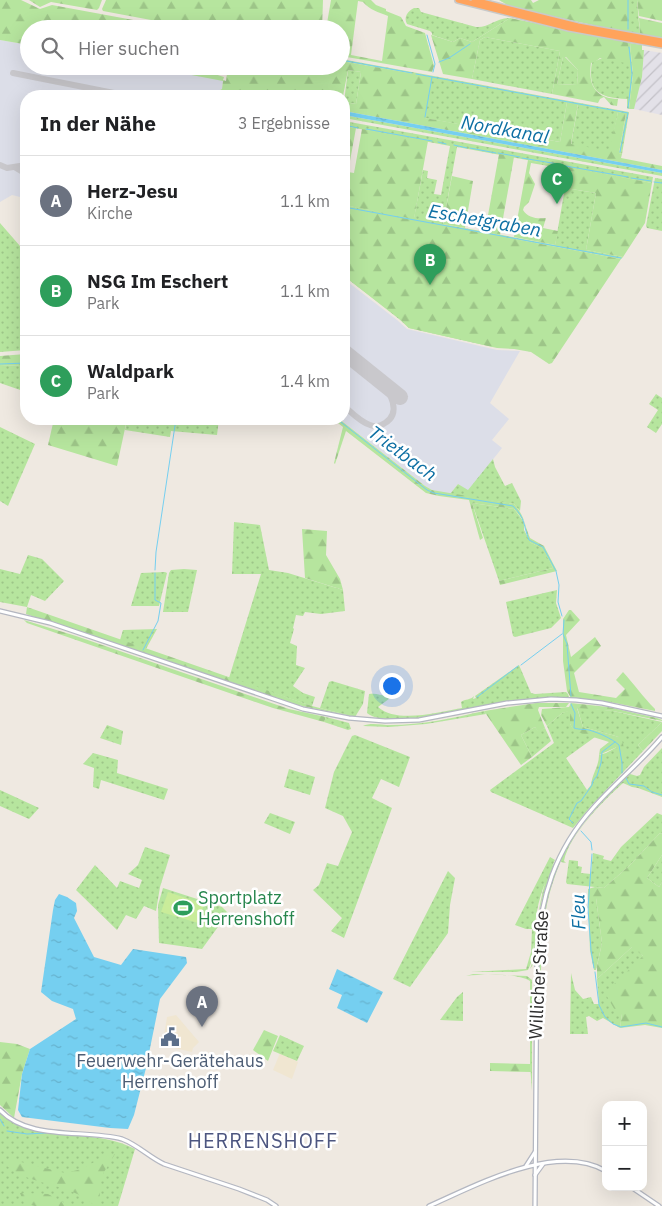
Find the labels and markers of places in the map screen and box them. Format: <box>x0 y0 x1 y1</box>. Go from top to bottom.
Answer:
pin: C <box>541 163 573 204</box>
pin: B <box>414 244 446 285</box>
place label: Sportplatz Herrenshoff <box>198 886 295 930</box>
sports icon: Sportplatz Herrenshoff <box>172 897 194 919</box>
pin: A <box>186 986 218 1027</box>
public building icon: Feuerwehr-Gerätehaus Herrenshoff <box>159 1026 181 1048</box>
place label: Feuerwehr-Gerätehaus Herrenshoff <box>76 1049 264 1093</box>

